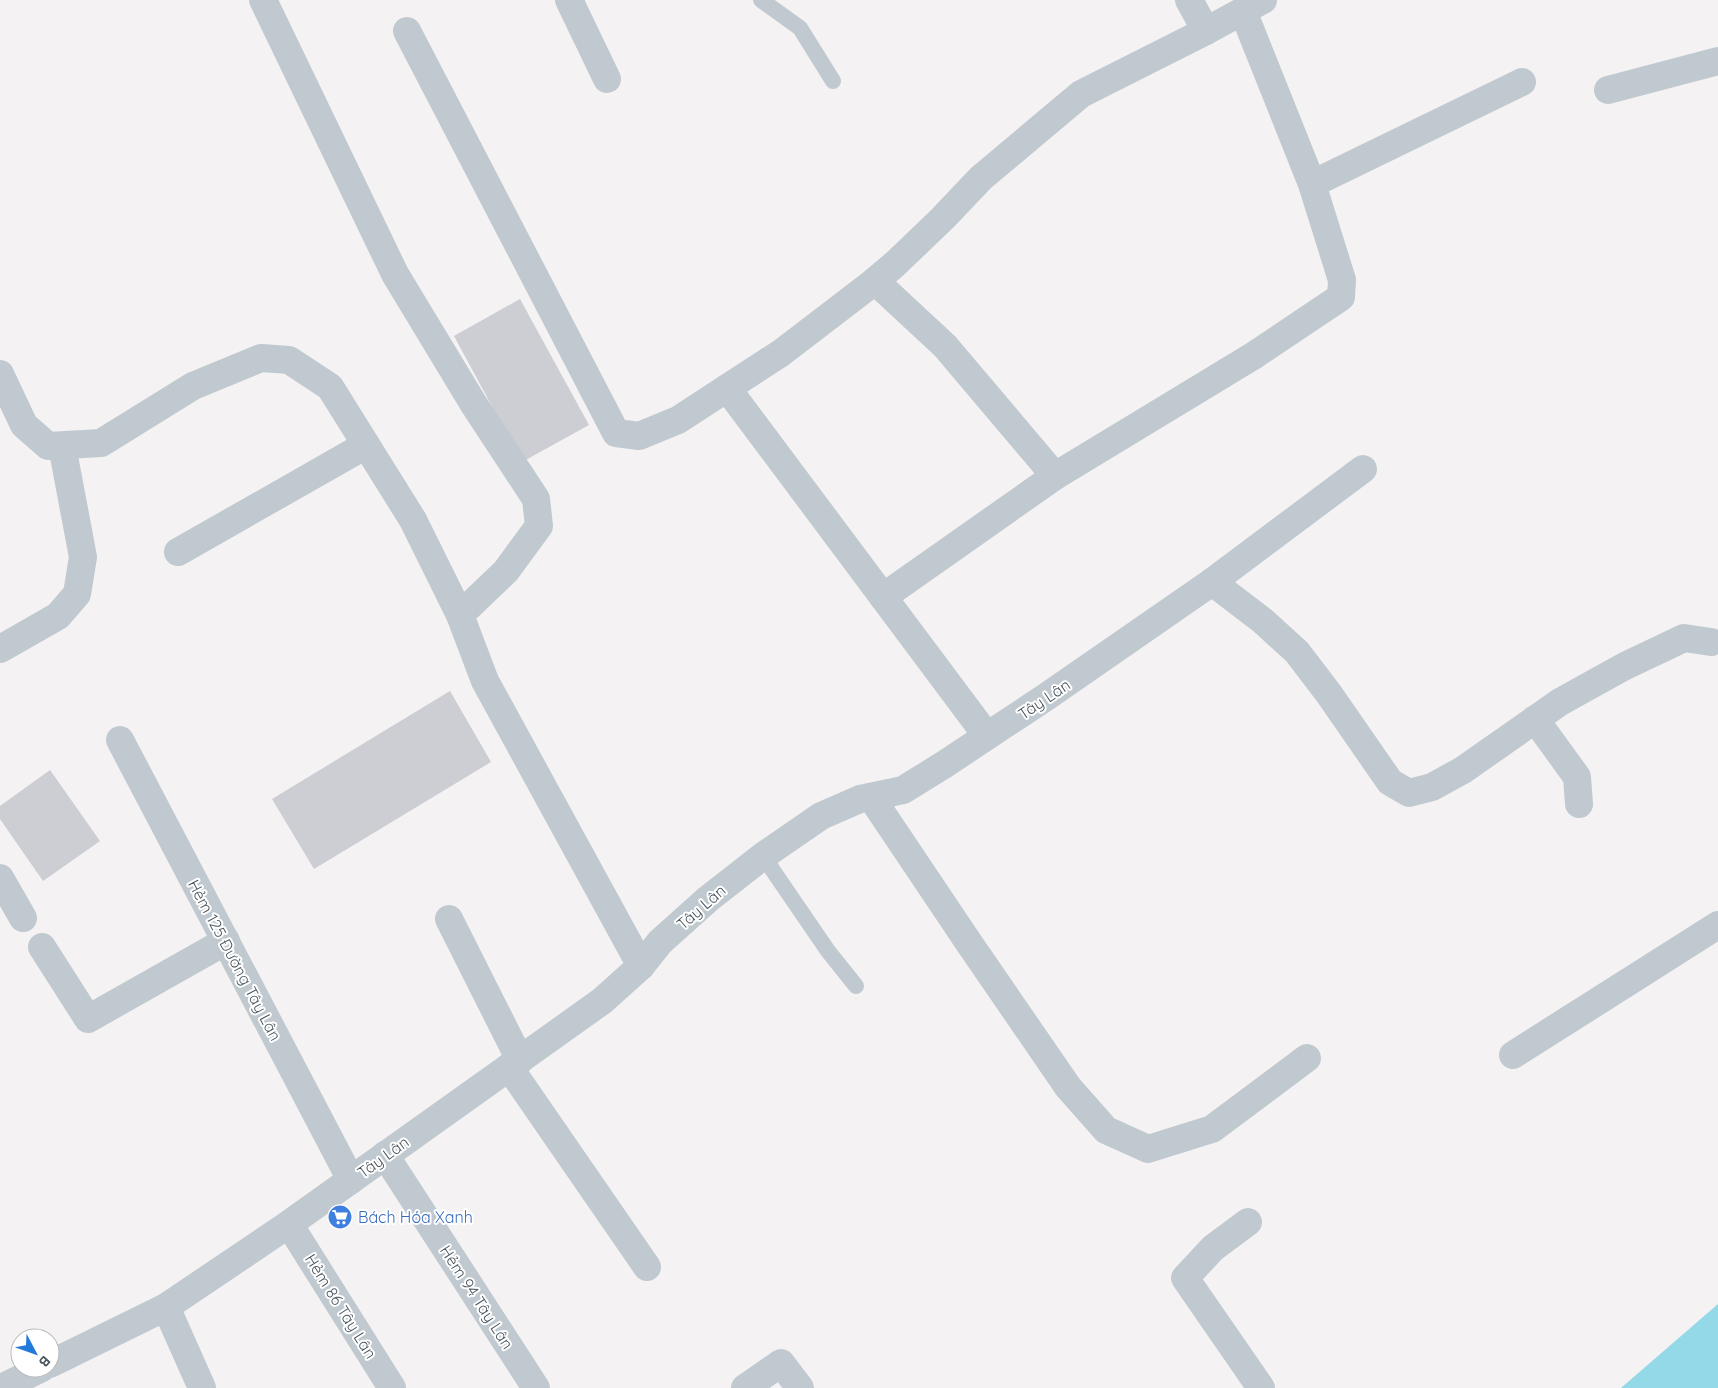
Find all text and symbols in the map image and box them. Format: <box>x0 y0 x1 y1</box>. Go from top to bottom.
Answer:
street label: Tây Lân <box>1014 674 1074 724</box>
street label: Hẻm 125 Đường Tây Lân <box>184 876 286 1044</box>
street label: Tây Lân <box>672 880 730 934</box>
street label: Tây Lân <box>353 1132 413 1182</box>
supermarket icon: Bách Hóa Xanh <box>327 1204 353 1230</box>
place label: Bách Hóa Xanh <box>358 1207 473 1227</box>
street label: Hẻm 94 Tây Lân <box>436 1241 518 1353</box>
street label: Hẻm 86 Tây Lân <box>301 1250 381 1362</box>
north arrow <box>10 1328 60 1378</box>
text: B <box>35 1352 55 1371</box>

